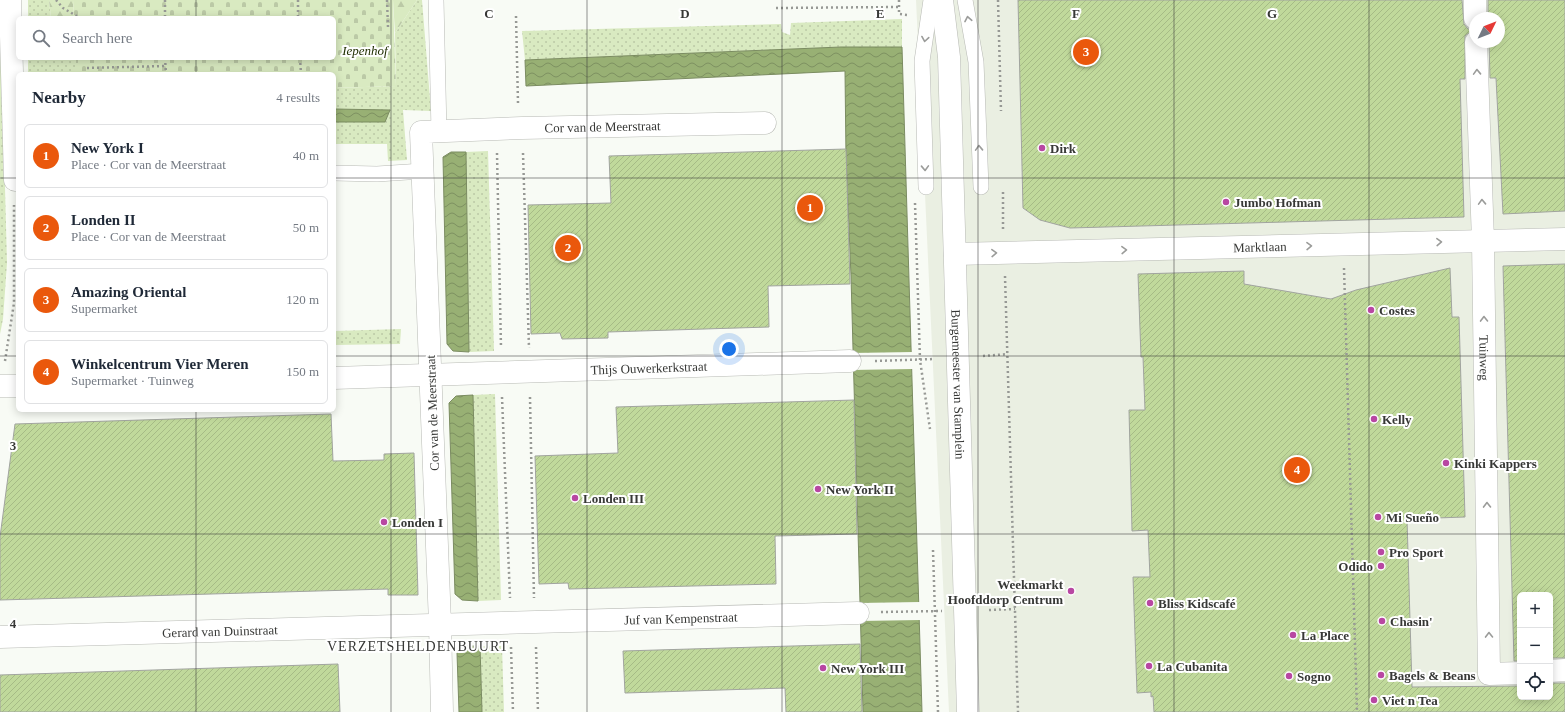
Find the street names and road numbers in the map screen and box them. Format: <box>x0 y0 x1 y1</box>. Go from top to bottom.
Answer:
street label: Cor van de Meerstraat <box>544 118 661 136</box>
street label: Marktlaan <box>1233 239 1287 255</box>
street label: Burgemeester van Stamplein <box>948 309 968 460</box>
street label: Tuinweg <box>1476 335 1492 381</box>
street label: Cor van de Meerstraat <box>423 354 442 471</box>
street label: Thijs Ouwerkerkstraat <box>590 359 708 378</box>
street label: Juf van Kempenstraat <box>624 609 738 628</box>
street label: Gerard van Duinstraat <box>162 622 278 640</box>

